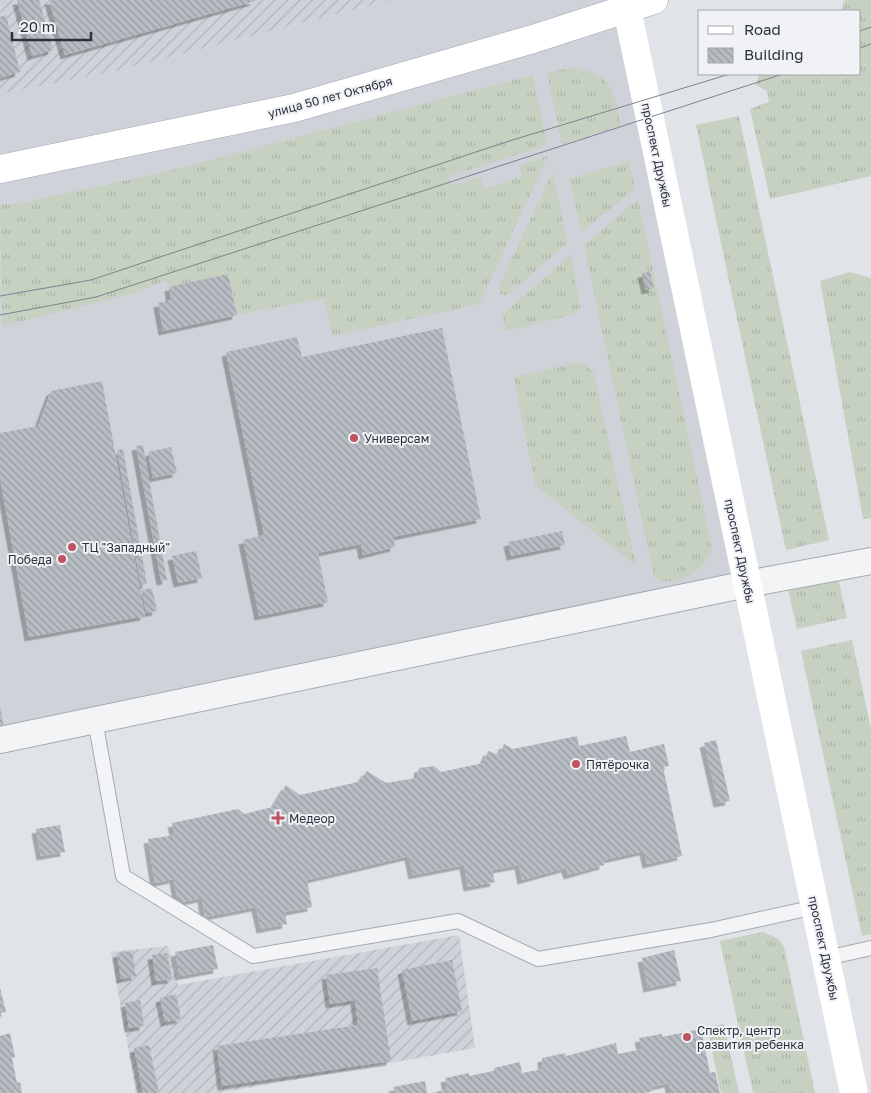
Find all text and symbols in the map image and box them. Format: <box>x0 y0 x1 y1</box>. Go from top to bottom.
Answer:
scale bar <box>12 10 91 42</box>
legend <box>698 10 861 75</box>
text: 20 m <box>20 17 55 35</box>
text: Road <box>744 20 781 38</box>
text: Building <box>744 45 804 63</box>
street label: улица 50 лет Октября <box>266 73 394 121</box>
street label: проспект Дружбы <box>639 101 675 209</box>
place label: Универсам <box>364 431 429 446</box>
marker: Универсам <box>348 432 360 444</box>
street label: проспект Дружбы <box>722 497 758 605</box>
place label: ТЦ "Западный" <box>82 540 170 555</box>
marker: ТЦ "Западный" <box>66 541 78 553</box>
place label: Победа <box>8 552 52 567</box>
marker: Победа <box>56 553 68 565</box>
place label: Пятёрочка <box>586 757 649 772</box>
marker: Пятёрочка <box>570 758 582 770</box>
marker: Медеор <box>271 811 285 825</box>
place label: Медеор <box>289 811 335 826</box>
street label: проспект Дружбы <box>806 894 842 1002</box>
place label: Спектр, центр развития ребенка <box>697 1023 804 1052</box>
marker: Спектр, центр развития ребенка <box>681 1031 693 1043</box>

